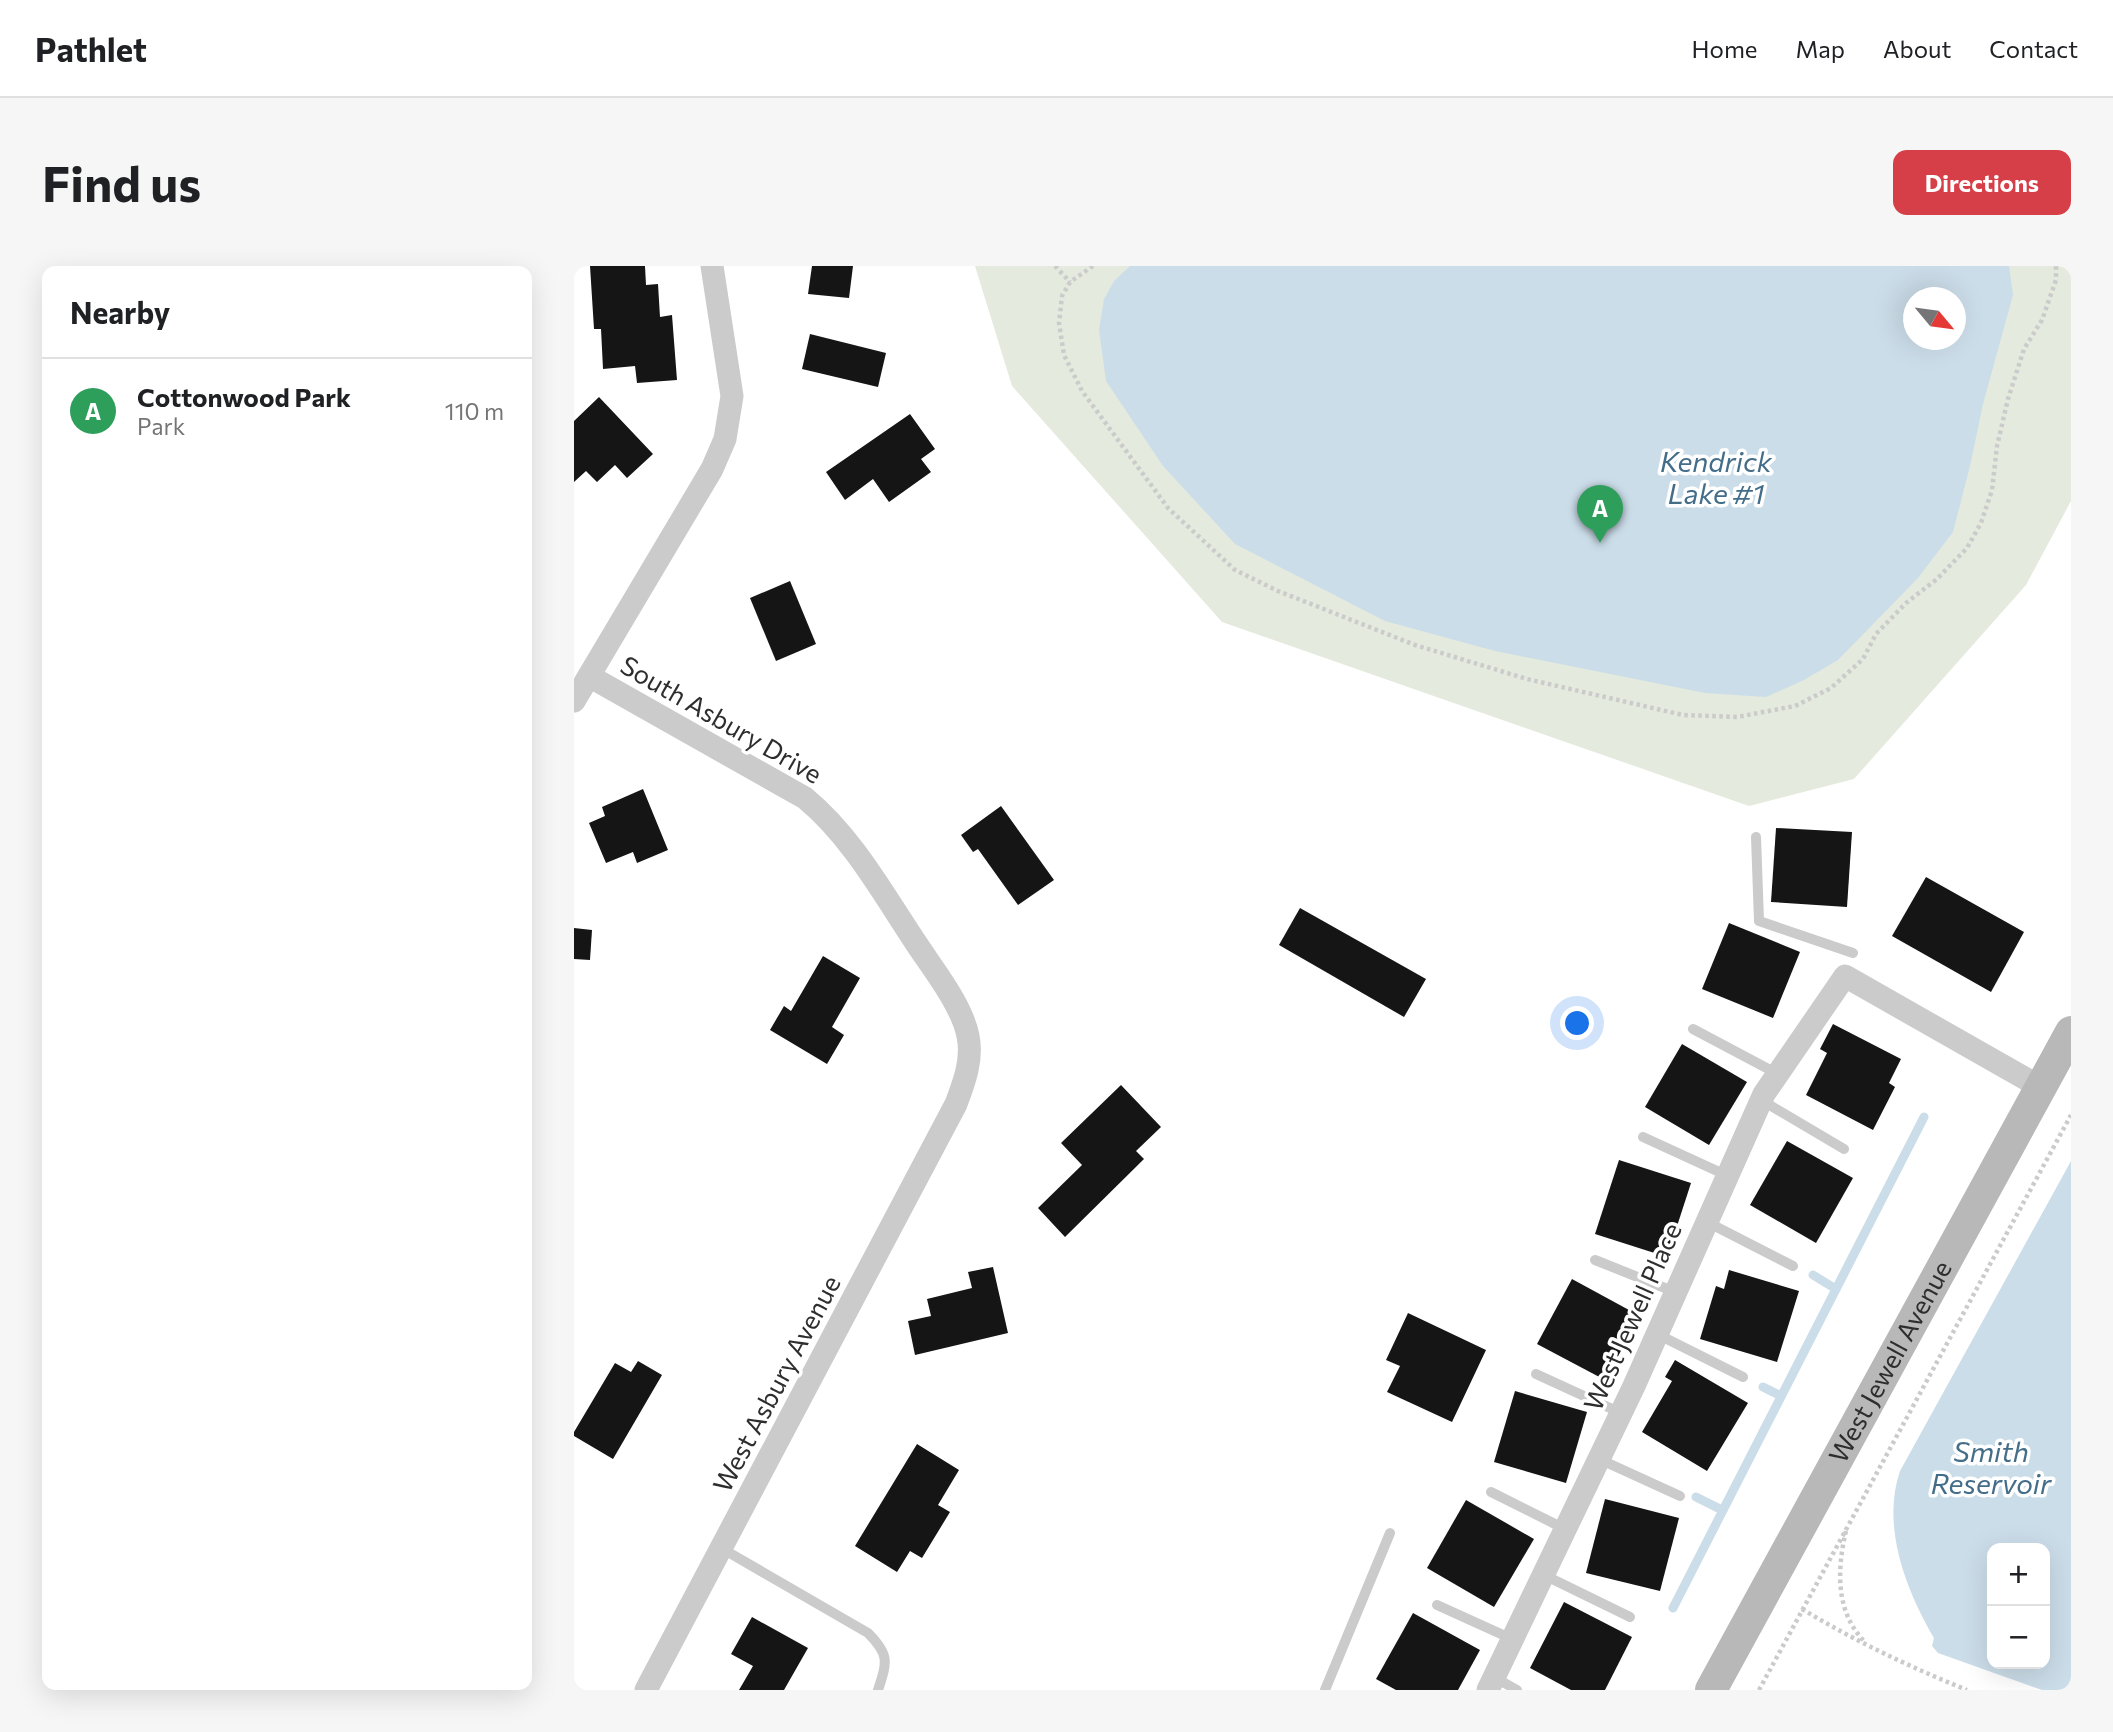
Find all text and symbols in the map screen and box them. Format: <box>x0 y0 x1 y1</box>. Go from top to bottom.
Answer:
text: Pathlet <box>35 28 147 69</box>
text: Home <box>1692 34 1758 63</box>
text: Map <box>1796 34 1845 63</box>
text: About <box>1883 34 1951 63</box>
text: Contact <box>1989 34 2078 63</box>
button: Directions <box>1893 150 2071 215</box>
text: Find us <box>42 152 201 212</box>
north arrow <box>1903 287 1966 350</box>
text: Nearby <box>70 293 170 330</box>
text: Cottonwood Park <box>137 381 351 412</box>
text: A <box>85 397 101 425</box>
text: 110 m <box>445 397 504 425</box>
text: Park <box>137 412 185 440</box>
water label: Kendrick Lake #1 <box>1660 444 1773 510</box>
pin: A <box>1577 485 1623 543</box>
street label: South Asbury Drive <box>616 648 828 789</box>
your location <box>1560 1006 1594 1040</box>
street label: West Jewell Place <box>1576 1218 1687 1415</box>
street label: West Jewell Avenue <box>1821 1255 1957 1468</box>
street label: West Asbury Avenue <box>705 1270 846 1497</box>
water label: Smith Reservoir <box>1931 1434 2052 1500</box>
map controls <box>1987 1543 2050 1669</box>
button: + <box>1987 1543 2050 1606</box>
button: − <box>1987 1606 2050 1669</box>

